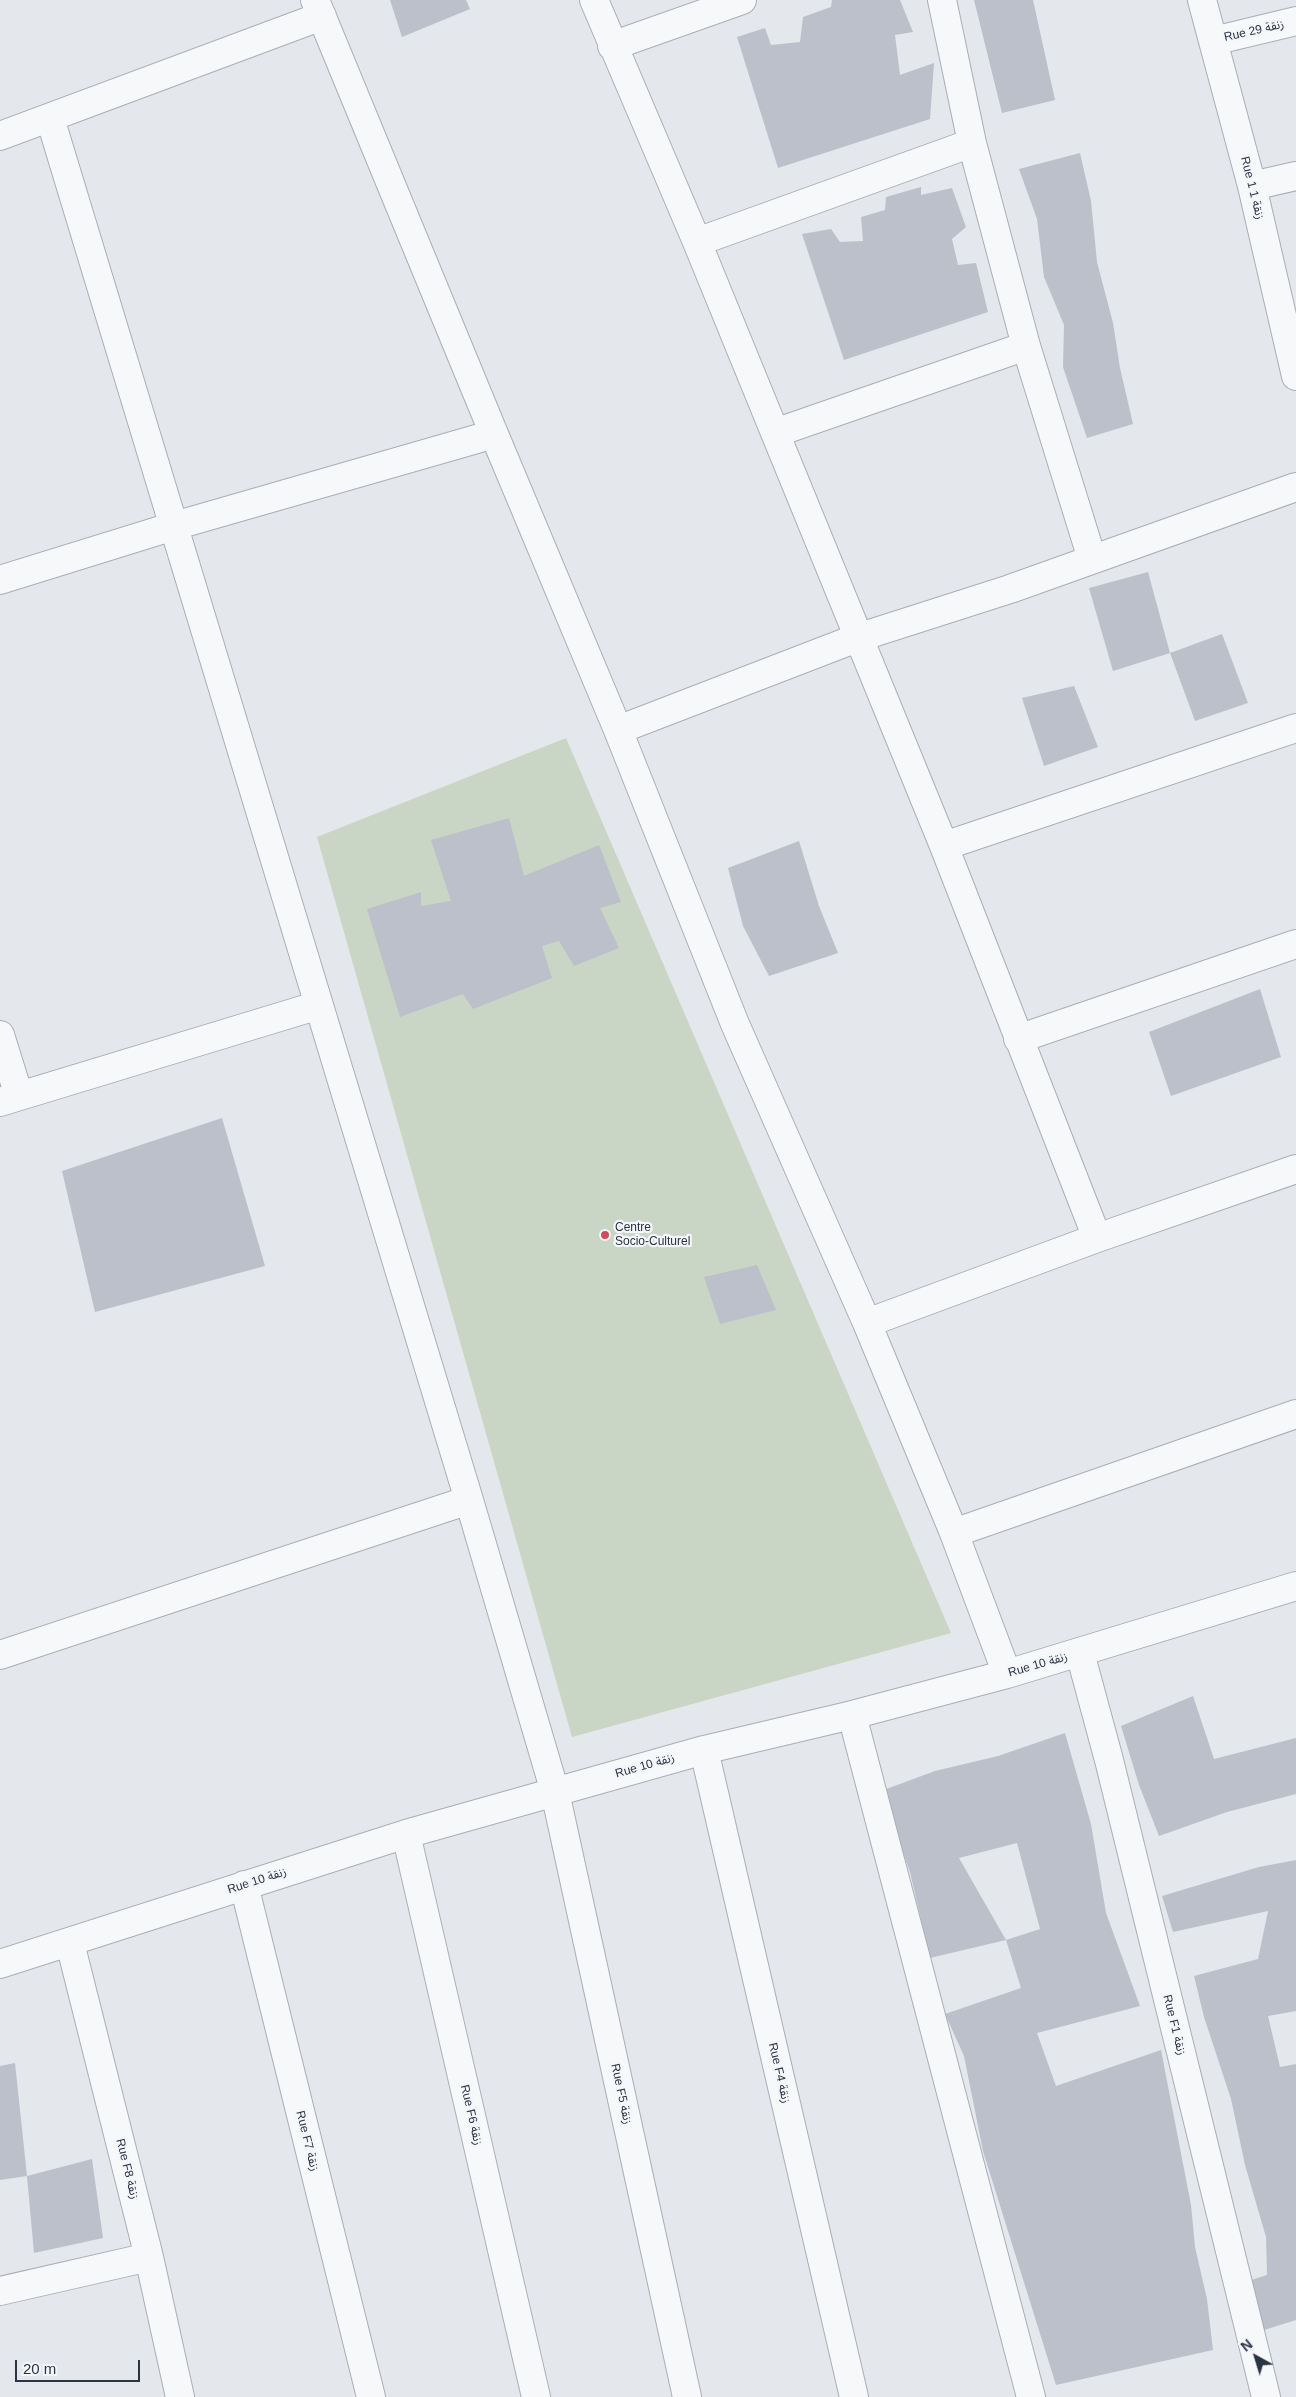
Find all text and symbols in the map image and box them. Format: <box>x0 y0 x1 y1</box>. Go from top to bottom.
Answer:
street label: Rue 29 زنقة <box>1223 17 1285 45</box>
street label: Rue 1 زنقة 1 <box>1237 155 1267 221</box>
place label: Centre Socio-Culturel <box>615 1221 690 1249</box>
marker: Centre Socio-Culturel <box>599 1229 611 1241</box>
street label: Rue 10 زنقة <box>1007 1650 1069 1680</box>
street label: Rue 10 زنقة <box>614 1751 676 1781</box>
street label: Rue 10 زنقة <box>226 1865 288 1897</box>
street label: Rue F1 زنقة <box>1160 1993 1188 2057</box>
street label: Rue F4 زنقة <box>765 2041 793 2105</box>
street label: Rue F5 زنقة <box>608 2062 634 2126</box>
street label: Rue F6 زنقة <box>457 2083 485 2147</box>
street label: Rue F7 زنقة <box>293 2109 321 2173</box>
street label: Rue F8 زنقة <box>113 2137 141 2201</box>
north arrow <box>1231 2332 1281 2382</box>
text: N <box>1238 2336 1256 2355</box>
scale bar <box>18 2350 142 2382</box>
text: 20 m <box>23 2360 56 2377</box>

